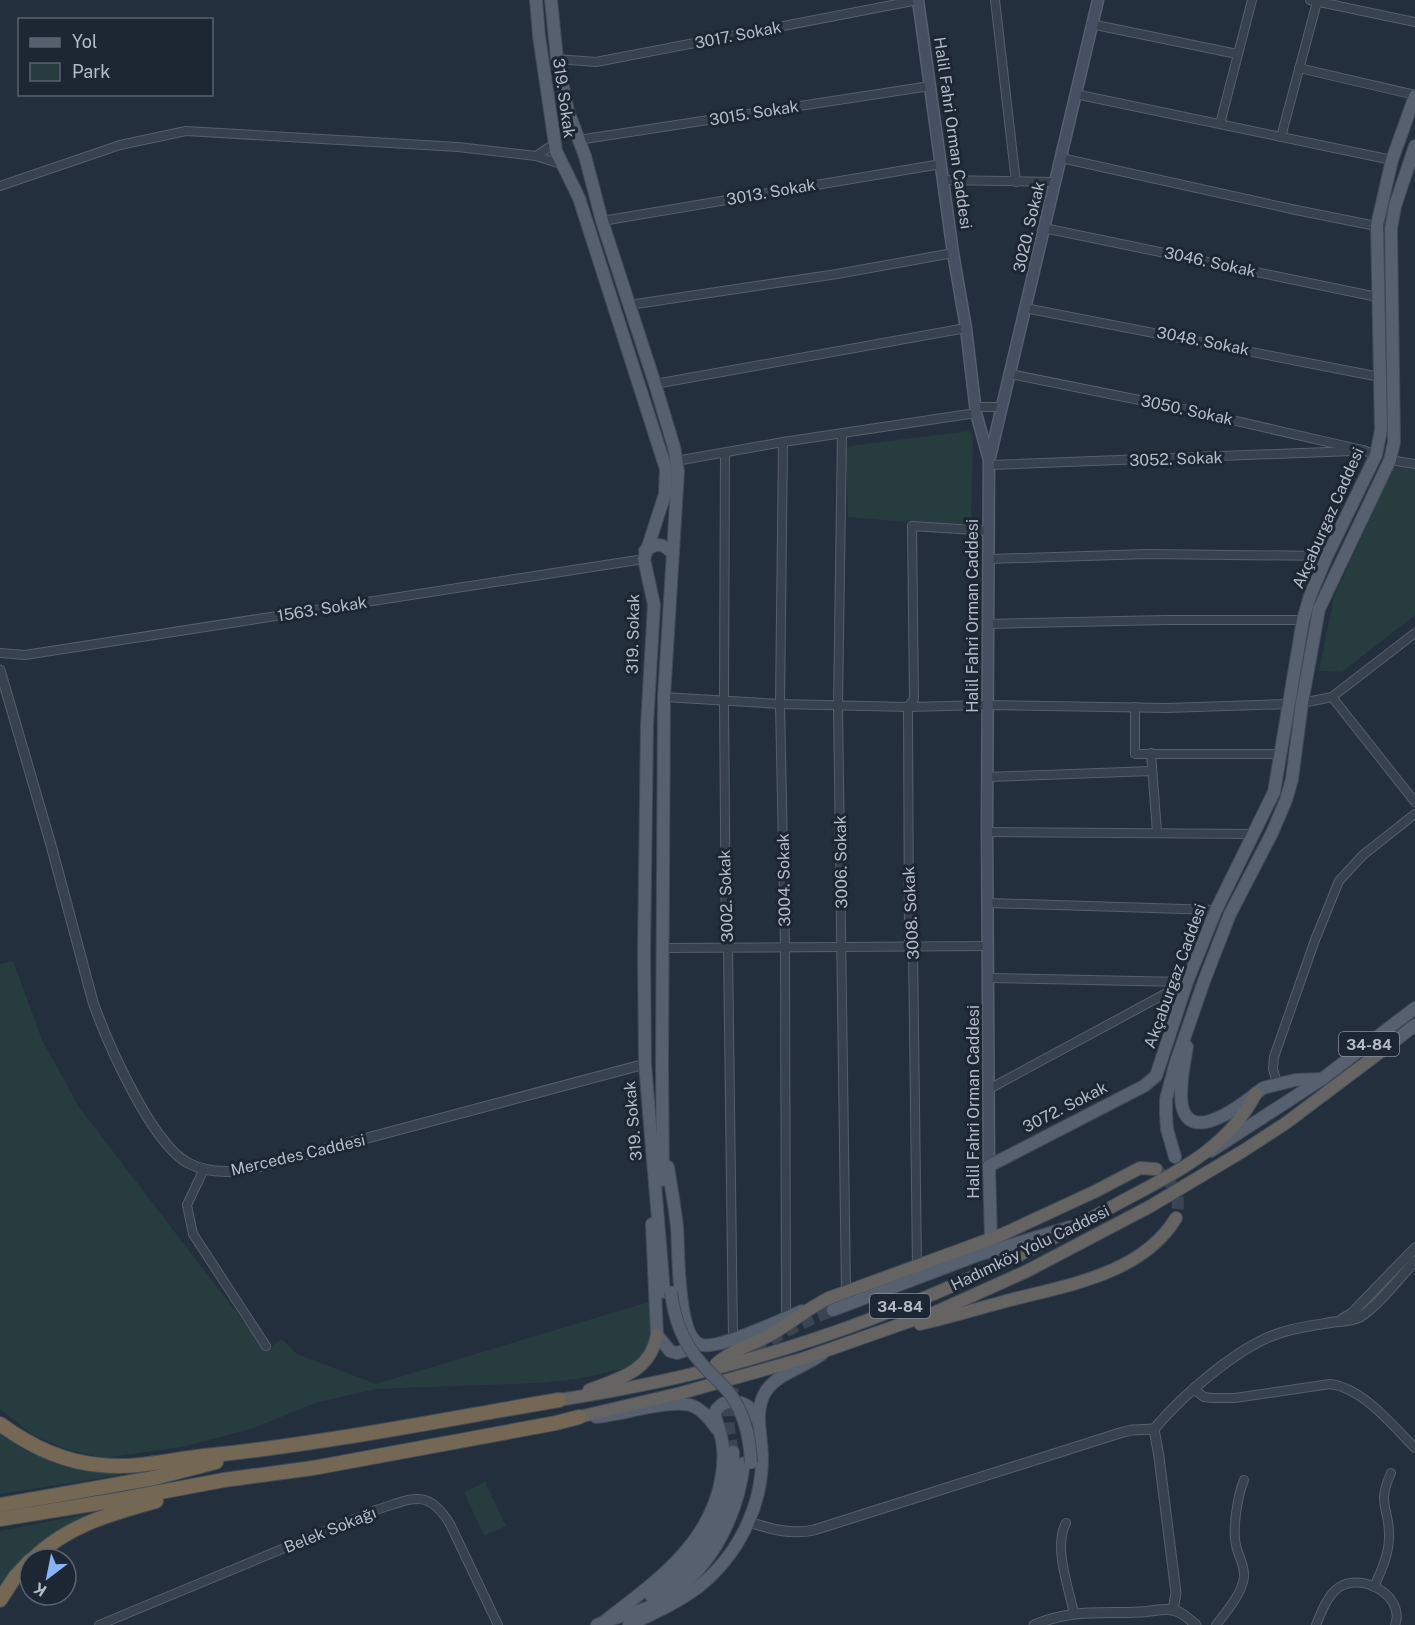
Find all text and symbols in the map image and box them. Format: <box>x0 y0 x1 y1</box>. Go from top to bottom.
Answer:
street label: 3017. Sokak <box>693 17 783 53</box>
legend <box>18 18 213 96</box>
text: Yol <box>72 31 97 52</box>
street label: Halil Fahri Orman Caddesi <box>930 36 976 230</box>
street label: 319. Sokak <box>549 57 579 139</box>
text: Park <box>72 61 110 82</box>
street label: 3015. Sokak <box>708 97 800 129</box>
street label: 3013. Sokak <box>725 175 817 209</box>
street label: 3020. Sokak <box>1009 180 1049 274</box>
street label: 3046. Sokak <box>1162 243 1258 281</box>
street label: 3048. Sokak <box>1155 323 1251 359</box>
street label: 3050. Sokak <box>1139 391 1235 429</box>
street label: Akçaburgaz Caddesi <box>1288 445 1368 591</box>
street label: 3052. Sokak <box>1129 448 1223 470</box>
street label: Halil Fahri Orman Caddesi <box>963 519 982 713</box>
street label: 1563. Sokak <box>276 593 368 625</box>
street label: 319. Sokak <box>623 594 643 674</box>
street label: 3006. Sokak <box>831 815 851 909</box>
street label: 3004. Sokak <box>774 833 794 927</box>
street label: 3002. Sokak <box>715 849 737 943</box>
street label: 3008. Sokak <box>899 866 923 960</box>
street label: Akçaburgaz Caddesi <box>1140 901 1210 1051</box>
street label: Halil Fahri Orman Caddesi <box>964 1005 983 1199</box>
road number: 34-84 <box>1339 1032 1399 1056</box>
street label: 3072. Sokak <box>1019 1078 1111 1136</box>
street label: 319. Sokak <box>620 1080 646 1162</box>
street label: Mercedes Caddesi <box>229 1130 367 1180</box>
street label: Hadımköy Yolu Caddesi <box>948 1201 1112 1295</box>
road number: 34-84 <box>870 1294 930 1318</box>
street label: Belek Sokağı <box>281 1503 379 1557</box>
north arrow <box>18 1547 78 1607</box>
text: K <box>30 1578 50 1600</box>

